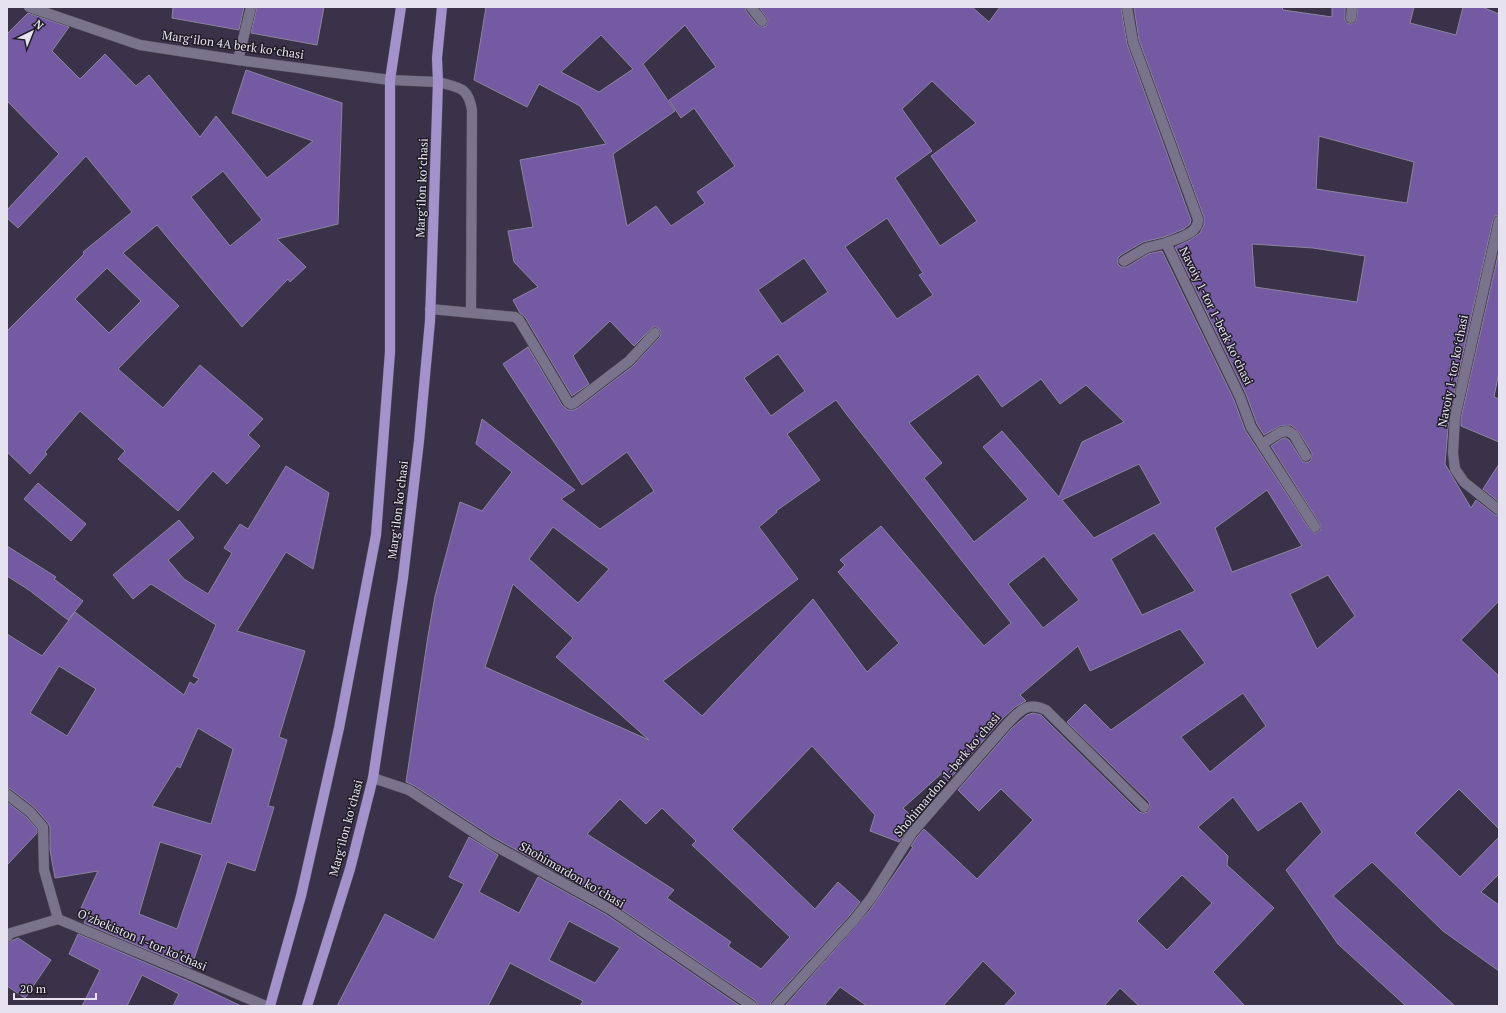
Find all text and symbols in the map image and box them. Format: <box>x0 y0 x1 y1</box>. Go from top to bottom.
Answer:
north arrow <box>12 12 52 52</box>
text: N <box>31 17 47 33</box>
street label: Margʻilon 4А berk koʻchasi <box>161 27 305 62</box>
street label: Margʻilon koʻchasi <box>412 138 431 238</box>
street label: Navoiy 1-tor 1-berk koʻchasi <box>1176 244 1257 388</box>
street label: Navoiy 1-tor koʻchasi <box>1434 313 1471 428</box>
street label: Margʻilon koʻchasi <box>384 459 411 560</box>
street label: Shohimardon 1-berk koʻchasi <box>890 709 1003 840</box>
street label: Margʻilon koʻchasi <box>325 778 366 878</box>
street label: Shohimardon koʻchasi <box>517 838 628 911</box>
street label: O‘zbekiston 1-tor ko‘chasi <box>75 905 210 974</box>
scale bar <box>14 975 96 1001</box>
text: 20 m <box>20 981 47 996</box>

